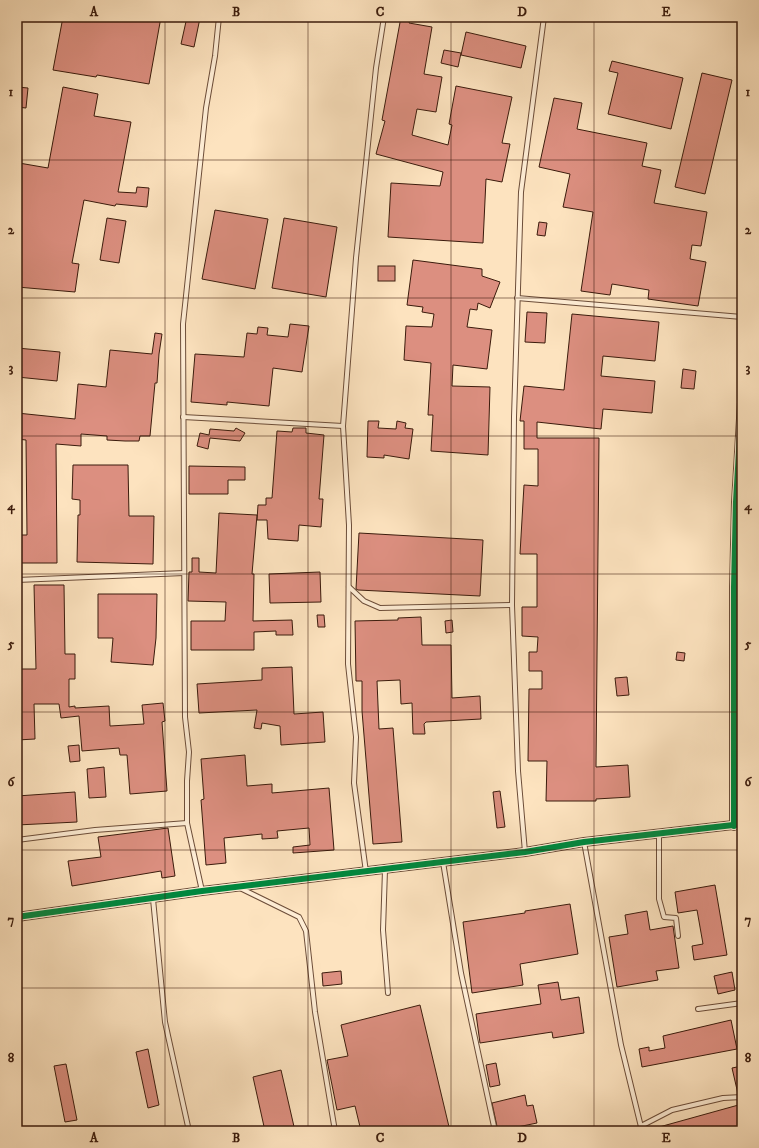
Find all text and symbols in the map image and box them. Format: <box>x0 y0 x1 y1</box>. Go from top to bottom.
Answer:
text: A <box>89 4 99 20</box>
text: B <box>232 4 240 20</box>
text: C <box>376 4 385 20</box>
text: D <box>517 4 527 20</box>
text: E <box>661 4 671 20</box>
text: 1 <box>9 84 14 100</box>
text: 1 <box>746 84 751 100</box>
text: 2 <box>8 222 15 238</box>
text: 2 <box>745 222 752 238</box>
text: 3 <box>9 360 14 376</box>
text: 3 <box>746 360 751 376</box>
text: 4 <box>6 498 15 515</box>
text: 4 <box>743 498 752 515</box>
text: 5 <box>7 636 15 652</box>
text: 5 <box>744 636 752 652</box>
text: 6 <box>8 774 16 790</box>
text: 6 <box>745 774 753 790</box>
text: 7 <box>8 912 15 928</box>
text: 7 <box>745 912 752 928</box>
text: 8 <box>8 1050 15 1066</box>
text: 8 <box>745 1050 752 1066</box>
text: A <box>89 1130 99 1146</box>
text: B <box>232 1130 240 1146</box>
text: C <box>376 1130 385 1146</box>
text: D <box>517 1130 527 1146</box>
text: E <box>661 1130 671 1146</box>

